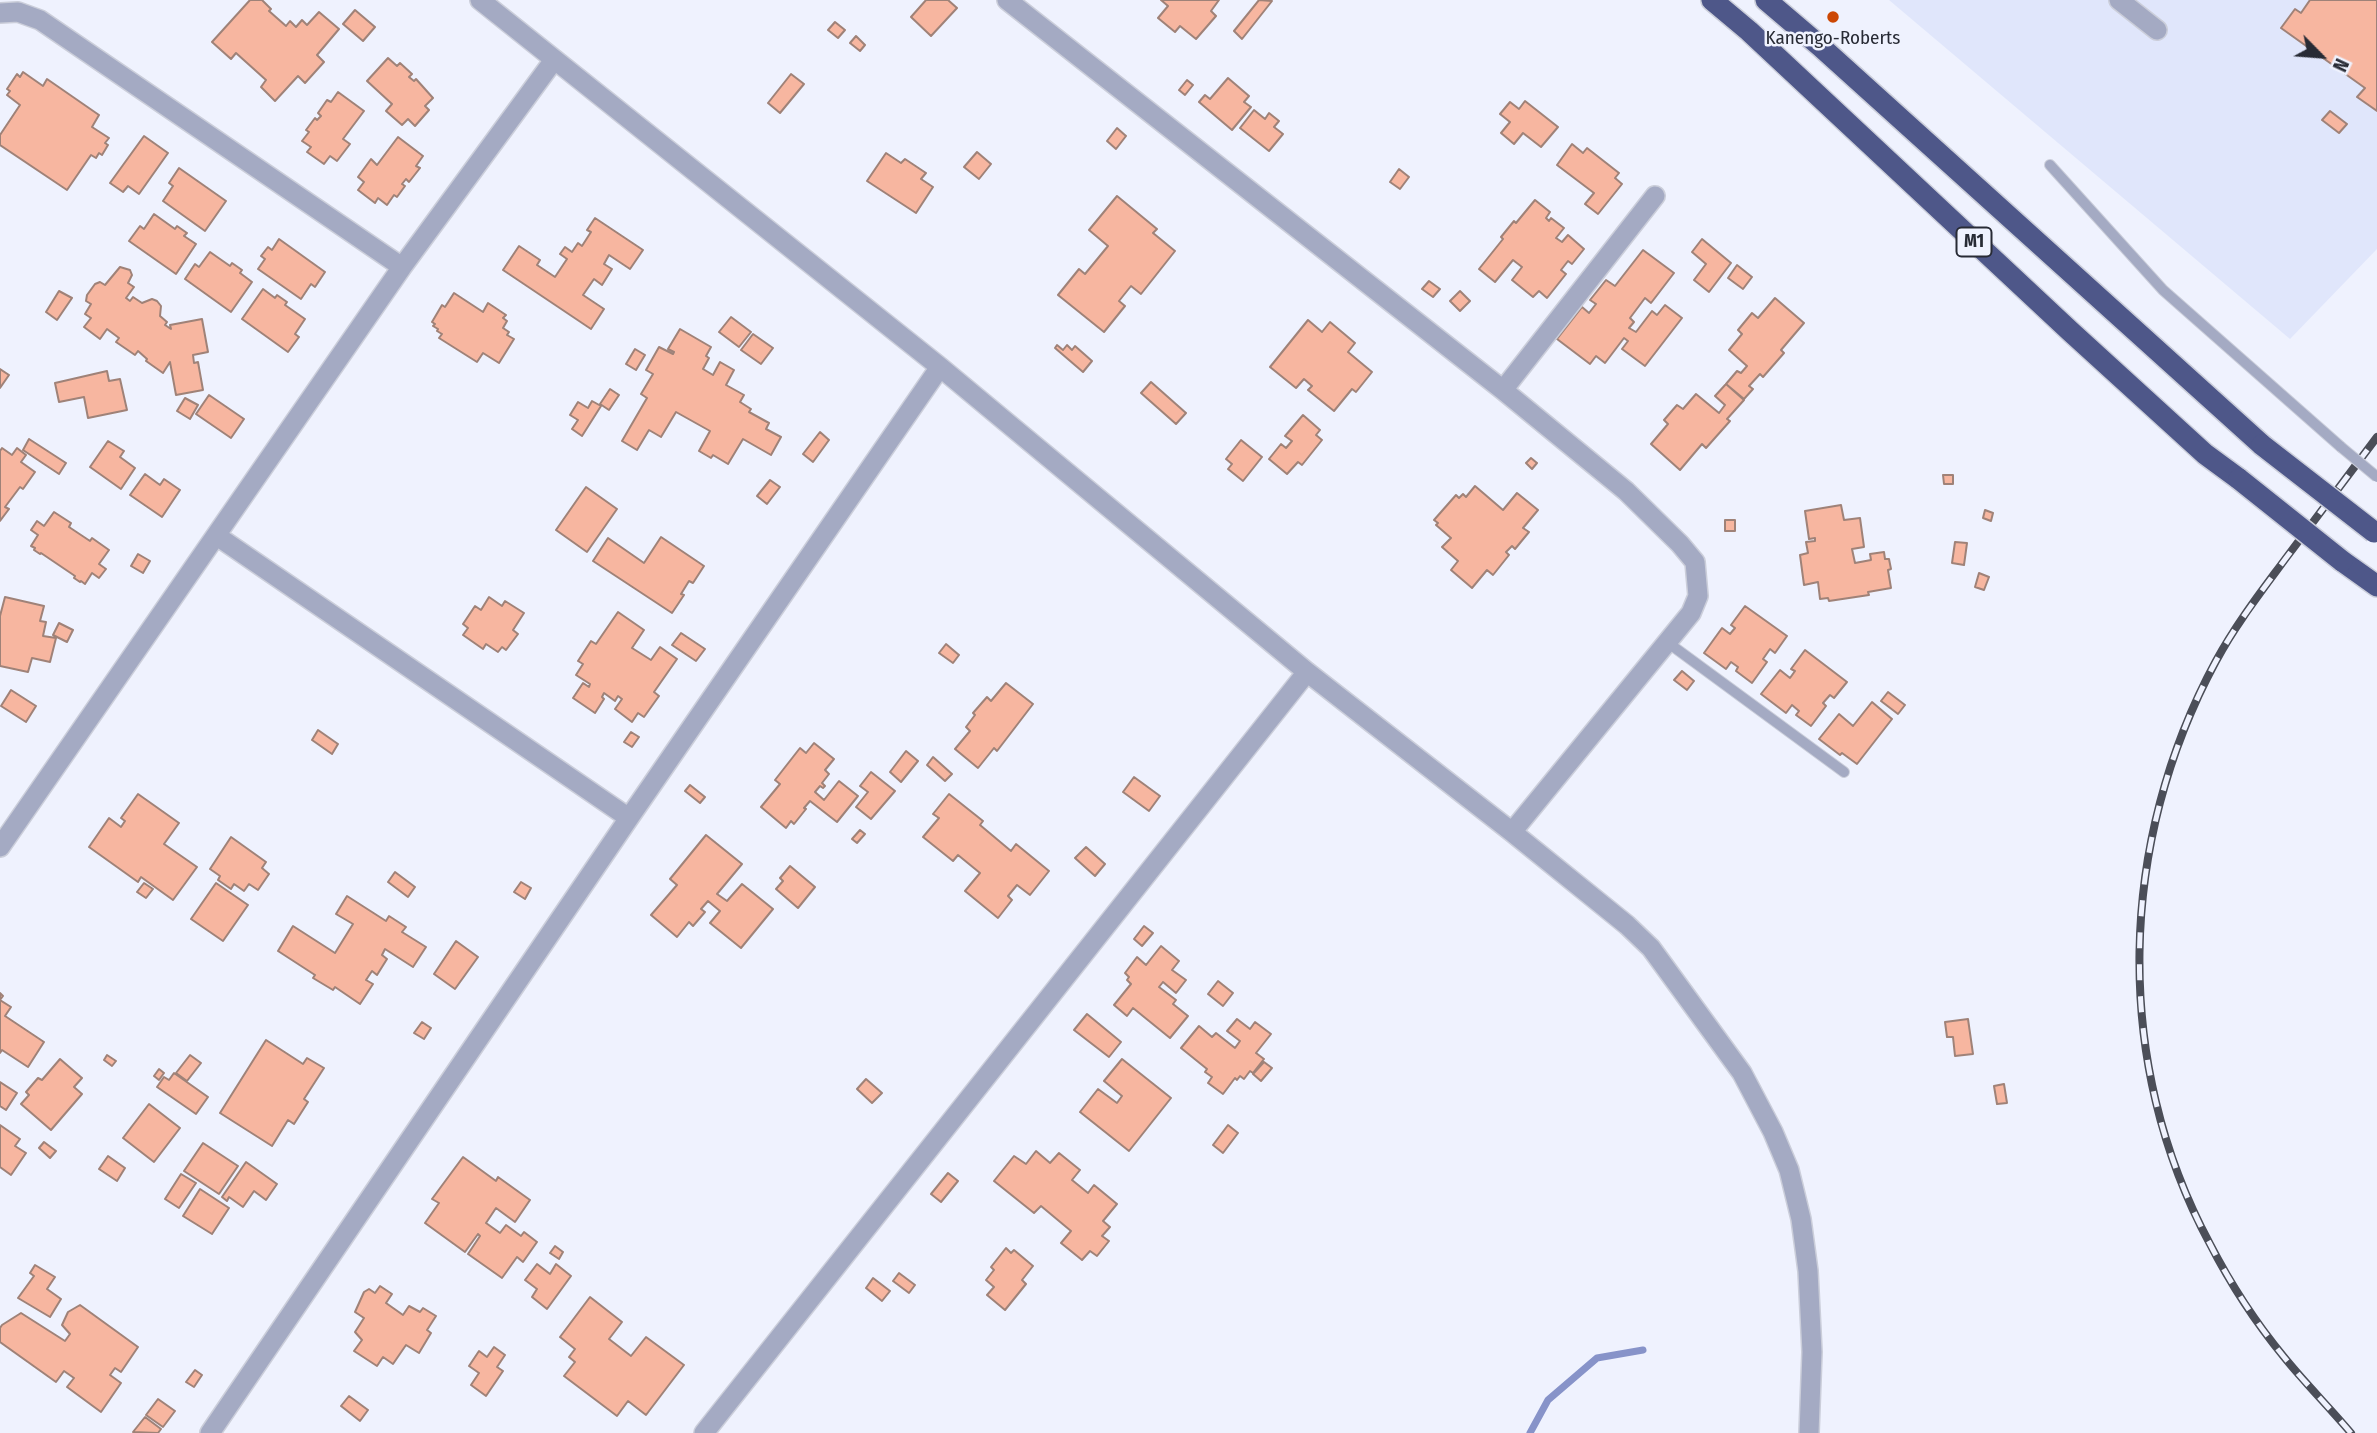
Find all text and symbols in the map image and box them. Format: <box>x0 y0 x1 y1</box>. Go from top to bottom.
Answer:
marker: Kanengo-Roberts <box>1825 9 1841 25</box>
north arrow <box>2286 21 2356 91</box>
place label: Kanengo-Roberts <box>1766 28 1900 50</box>
text: N <box>2328 55 2353 75</box>
road number: M1 <box>1956 228 1992 256</box>

